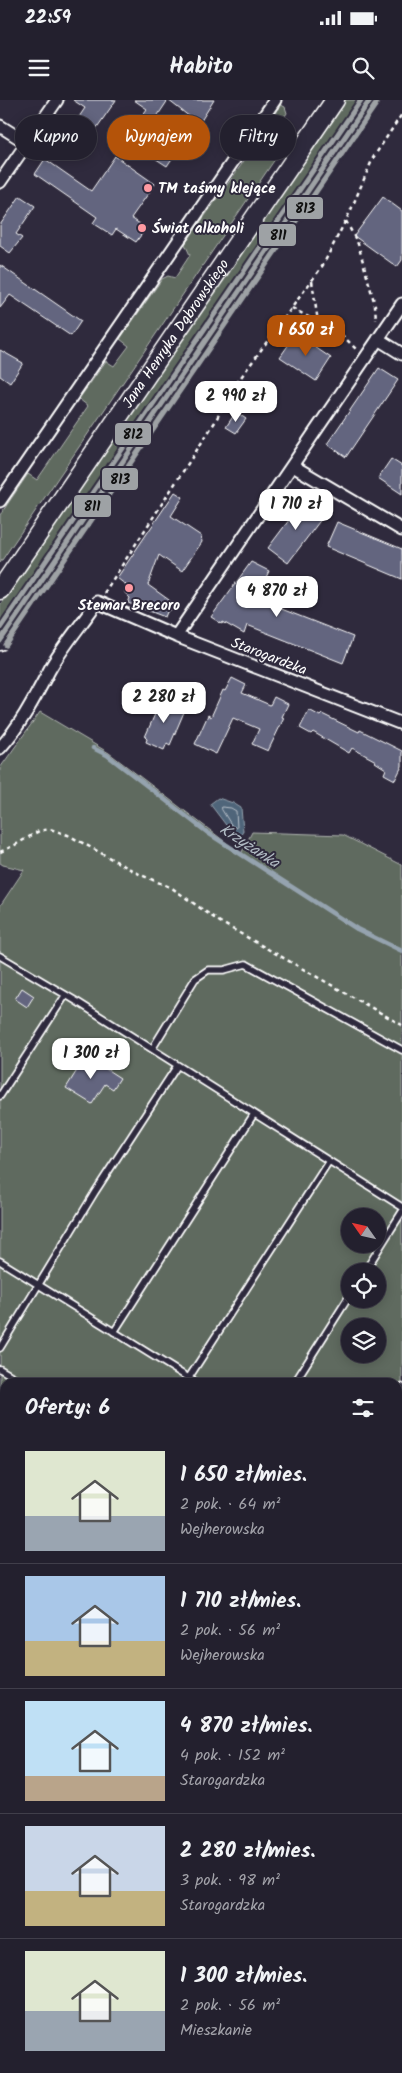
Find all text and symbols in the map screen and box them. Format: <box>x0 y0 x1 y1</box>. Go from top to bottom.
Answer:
text: 22:59 <box>25 3 71 33</box>
text: Habito <box>169 50 233 85</box>
icon: menu <box>25 54 53 82</box>
icon: search <box>349 54 377 82</box>
chip: Kupno <box>15 115 97 160</box>
chip: Wynajem <box>107 115 210 160</box>
chip: Filtry <box>220 115 296 160</box>
place label: TM taśmy klejące <box>158 177 276 201</box>
marker: TM taśmy klejące <box>142 182 154 194</box>
line badge: 813 <box>286 196 324 220</box>
text: 813 <box>295 198 315 220</box>
place label: Świat alkoholi <box>152 217 245 241</box>
marker: Świat alkoholi <box>136 222 148 234</box>
line badge: 811 <box>258 223 297 247</box>
text: 811 <box>270 225 287 247</box>
street label: Jana Henryka Dąbrowskiego <box>117 254 236 413</box>
pin: 1 650 zł <box>254 314 358 357</box>
text: 1 650 zł <box>278 318 334 343</box>
pin: 2 990 zł <box>184 380 288 423</box>
text: 2 990 zł <box>206 384 266 409</box>
line badge: 812 <box>114 422 152 446</box>
text: 812 <box>123 424 143 446</box>
line badge: 813 <box>101 467 139 491</box>
text: 813 <box>110 469 130 491</box>
pin: 1 710 zł <box>244 488 348 531</box>
text: 1 710 zł <box>270 492 322 517</box>
line badge: 811 <box>73 494 112 518</box>
text: 811 <box>84 496 101 518</box>
pin: 4 870 zł <box>225 576 329 618</box>
text: 4 870 zł <box>247 579 307 604</box>
marker: Stemar Brecoro <box>123 582 135 594</box>
place label: Stemar Brecoro <box>78 594 180 618</box>
street label: Starogardzka <box>227 631 310 682</box>
pin: 2 280 zł <box>112 682 216 724</box>
text: 2 280 zł <box>133 685 195 710</box>
water label: Krzyżanka <box>214 817 285 876</box>
pin: 1 300 zł <box>39 1038 143 1080</box>
text: 1 300 zł <box>63 1041 119 1066</box>
north arrow <box>341 1208 386 1252</box>
map controls <box>341 1208 386 1363</box>
button: locate <box>341 1263 386 1308</box>
button: layers <box>341 1318 386 1363</box>
text: Oferty: 6 <box>25 1392 110 1425</box>
icon: filters <box>349 1394 377 1422</box>
text: 1 650 zł/mies. <box>180 1459 307 1492</box>
icon: home <box>65 1471 125 1531</box>
text: 2 pok. · 64 m² <box>180 1492 280 1517</box>
text: Wejherowska <box>180 1517 265 1542</box>
text: 1 710 zł/mies. <box>180 1585 301 1618</box>
icon: home <box>65 1596 125 1656</box>
text: 2 pok. · 56 m² <box>180 1618 280 1643</box>
text: Wejherowska <box>180 1643 265 1668</box>
text: 4 870 zł/mies. <box>180 1710 312 1743</box>
icon: home <box>65 1721 125 1781</box>
text: 4 pok. · 152 m² <box>180 1743 285 1768</box>
text: Starogardzka <box>180 1768 265 1793</box>
text: 2 280 zł/mies. <box>180 1835 316 1868</box>
icon: home <box>65 1846 125 1906</box>
text: 3 pok. · 98 m² <box>180 1868 280 1893</box>
text: Starogardzka <box>180 1893 265 1918</box>
text: 1 300 zł/mies. <box>180 1960 307 1993</box>
icon: home <box>65 1971 125 2031</box>
text: 2 pok. · 56 m² <box>180 1993 280 2018</box>
text: Mieszkanie <box>180 2018 252 2043</box>

